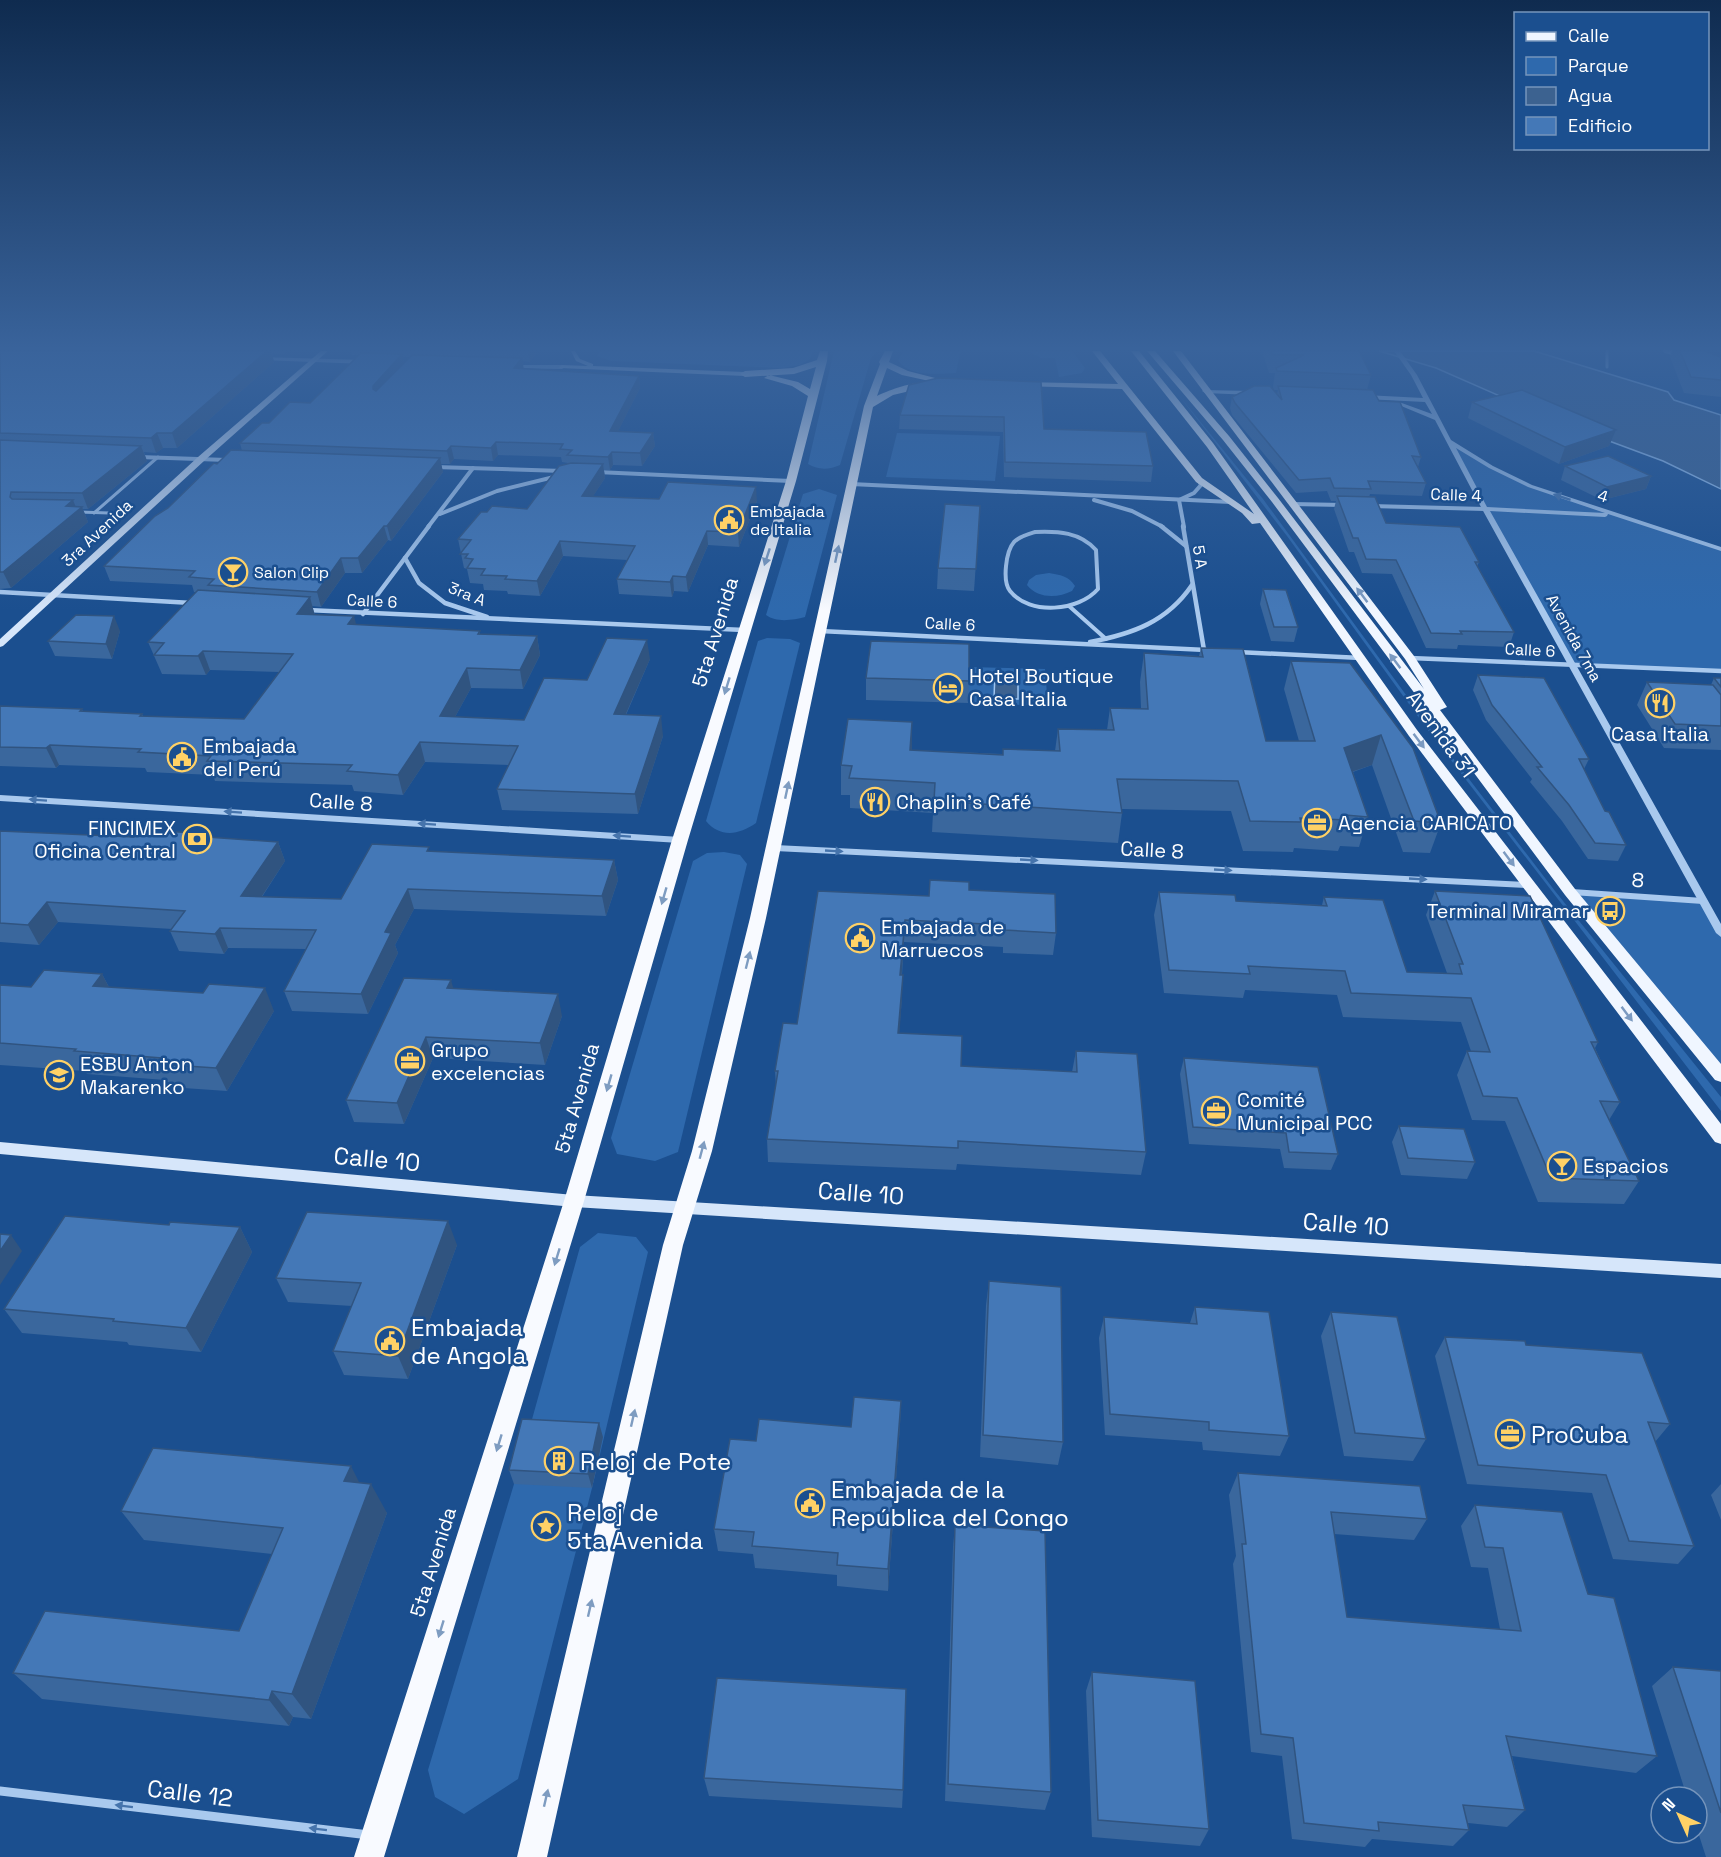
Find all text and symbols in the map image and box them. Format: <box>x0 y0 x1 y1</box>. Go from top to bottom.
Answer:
legend <box>1514 12 1709 150</box>
text: Calle <box>1568 24 1609 47</box>
text: Parque <box>1568 54 1629 77</box>
text: Agua <box>1568 84 1612 107</box>
text: Edificio <box>1568 114 1632 137</box>
street label: Calle 4 <box>1430 484 1482 506</box>
street label: 4 <box>1595 484 1611 508</box>
one-way arrow <box>1553 491 1571 501</box>
street label: 3ra Avenida <box>57 495 137 571</box>
place label: Embajada de Italia <box>750 501 825 540</box>
public building icon: Embajada de Italia <box>713 504 745 536</box>
one-way arrow <box>832 544 842 563</box>
street label: 5 A <box>1188 544 1212 570</box>
one-way arrow <box>762 548 771 566</box>
bar icon: Salon Clip <box>217 556 249 588</box>
place label: Salon Clip <box>254 562 329 583</box>
street label: 5ta Avenida <box>686 574 744 690</box>
street label: 3ra A <box>445 577 489 611</box>
one-way arrow <box>1356 587 1368 602</box>
street label: Calle 6 <box>346 589 398 613</box>
street label: Avenida 7ma <box>1541 591 1607 685</box>
street label: Calle 6 <box>924 612 976 636</box>
street label: Calle 6 <box>1504 638 1556 662</box>
one-way arrow <box>1389 653 1401 669</box>
place label: Hotel Boutique Casa Italia <box>969 663 1114 712</box>
hotel icon: Hotel Boutique Casa Italia <box>932 672 964 704</box>
one-way arrow <box>722 677 731 695</box>
street label: Avenida 31 <box>1401 685 1481 783</box>
restaurant icon: Casa Italia <box>1644 687 1676 719</box>
place label: Casa Italia <box>1611 721 1709 747</box>
place label: Embajada del Perú <box>203 733 296 782</box>
one-way arrow <box>1412 733 1424 748</box>
public building icon: Embajada del Perú <box>166 741 198 773</box>
one-way arrow <box>783 781 792 800</box>
restaurant icon: Chaplin's Café <box>859 786 891 818</box>
street label: Calle 8 <box>308 787 374 817</box>
place label: Chaplin's Café <box>896 789 1032 815</box>
one-way arrow <box>29 795 48 805</box>
one-way arrow <box>223 807 242 817</box>
office icon: Agencia CARICATO <box>1301 807 1333 839</box>
place label: Agencia CARICATO <box>1338 810 1512 836</box>
place label: FINCIMEX Oficina Central <box>34 815 176 864</box>
one-way arrow <box>418 819 437 829</box>
bank icon: FINCIMEX Oficina Central <box>181 823 213 855</box>
one-way arrow <box>613 831 632 841</box>
street label: Calle 8 <box>1120 835 1184 865</box>
one-way arrow <box>824 846 843 855</box>
one-way arrow <box>1502 852 1514 867</box>
one-way arrow <box>1019 856 1038 865</box>
one-way arrow <box>1214 865 1233 874</box>
street label: 8 <box>1631 867 1645 893</box>
one-way arrow <box>1409 875 1428 884</box>
one-way arrow <box>659 887 668 905</box>
bus stop icon: Terminal Miramar <box>1594 895 1626 927</box>
place label: Terminal Miramar <box>1427 898 1589 924</box>
place label: Embajada de Marruecos <box>881 914 1004 963</box>
public building icon: Embajada de Marruecos <box>844 922 876 954</box>
one-way arrow <box>744 951 754 970</box>
one-way arrow <box>1621 1006 1633 1022</box>
place label: Grupo excelencias <box>431 1037 545 1086</box>
street label: 5ta Avenida <box>549 1040 605 1156</box>
office icon: Grupo excelencias <box>394 1045 426 1077</box>
place label: ESBU Anton Makarenko <box>80 1051 193 1100</box>
school or university icon: ESBU Anton Makarenko <box>43 1059 75 1091</box>
one-way arrow <box>604 1074 613 1092</box>
place label: Comité Municipal PCC <box>1237 1087 1373 1136</box>
office icon: Comité Municipal PCC <box>1200 1095 1232 1127</box>
street label: Calle 10 <box>332 1140 422 1178</box>
one-way arrow <box>698 1141 707 1159</box>
bar icon: Espacios <box>1546 1150 1578 1182</box>
place label: Espacios <box>1583 1153 1669 1179</box>
street label: Calle 10 <box>817 1175 905 1211</box>
street label: Calle 10 <box>1302 1206 1390 1242</box>
one-way arrow <box>552 1248 561 1266</box>
place label: Embajada de Angola <box>411 1312 526 1371</box>
public building icon: Embajada de Angola <box>374 1325 406 1357</box>
one-way arrow <box>629 1408 638 1427</box>
office icon: ProCuba <box>1494 1418 1526 1450</box>
place label: ProCuba <box>1531 1419 1628 1450</box>
one-way arrow <box>494 1434 503 1452</box>
building icon: Reloj de Pote <box>543 1445 575 1477</box>
place label: Reloj de Pote <box>580 1446 731 1477</box>
place label: Embajada de la República del Congo <box>831 1474 1069 1533</box>
public building icon: Embajada de la República del Congo <box>794 1487 826 1519</box>
place label: Reloj de 5ta Avenida <box>567 1497 703 1556</box>
street label: 5ta Avenida <box>404 1504 462 1620</box>
place icon: Reloj de 5ta Avenida <box>530 1510 562 1542</box>
one-way arrow <box>585 1599 595 1617</box>
one-way arrow <box>436 1620 445 1638</box>
street label: Calle 12 <box>146 1772 234 1814</box>
north arrow <box>1649 1785 1709 1845</box>
one-way arrow <box>542 1788 551 1807</box>
text: N <box>1658 1794 1680 1816</box>
one-way arrow <box>115 1801 134 1811</box>
one-way arrow <box>308 1824 327 1834</box>

